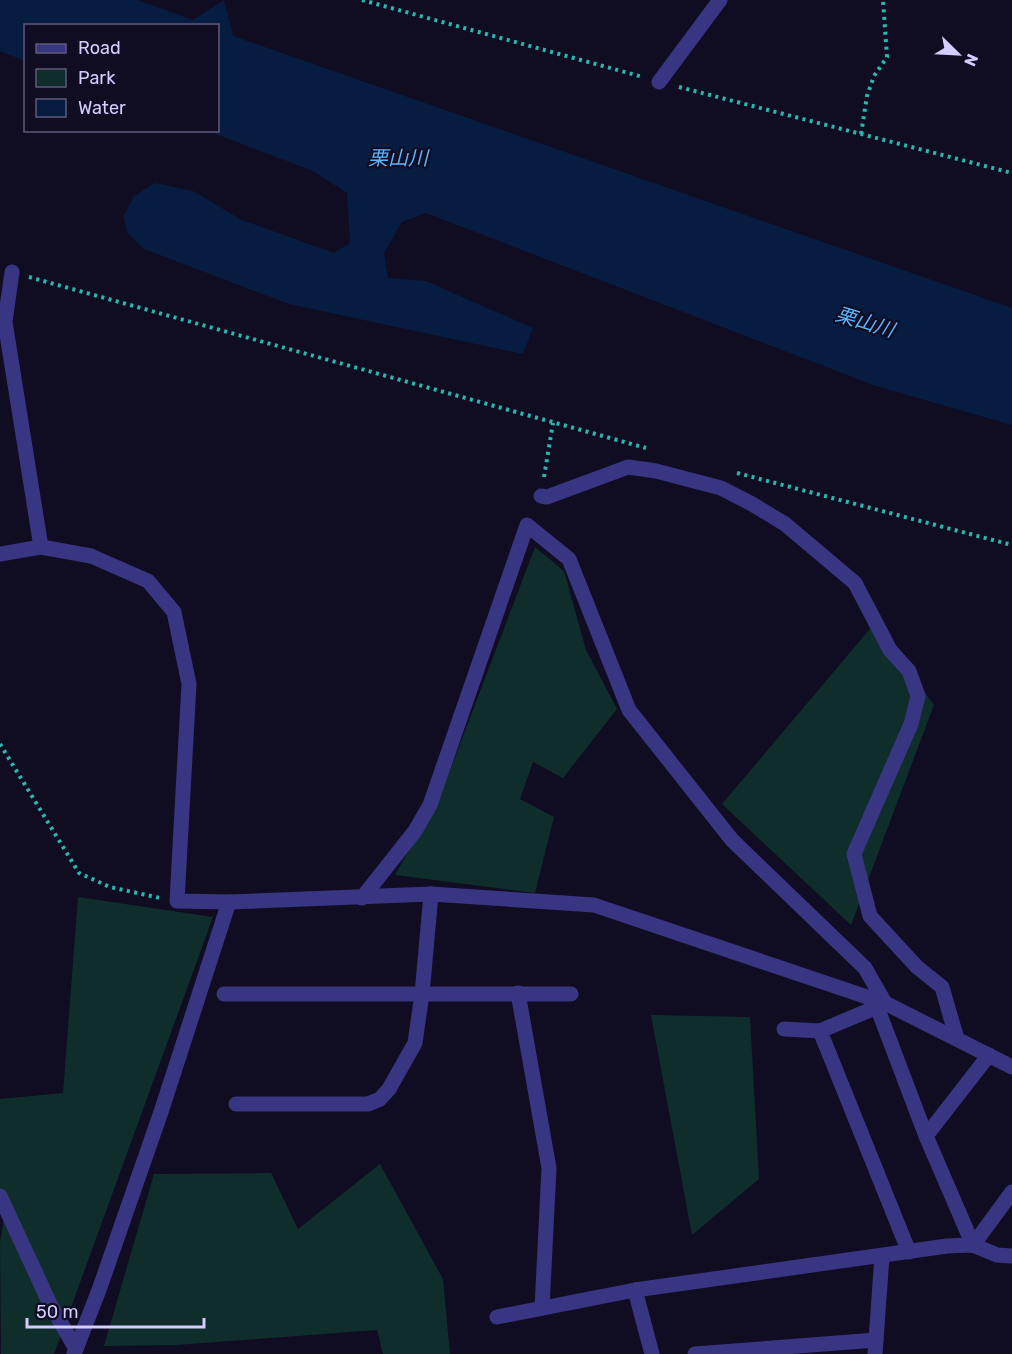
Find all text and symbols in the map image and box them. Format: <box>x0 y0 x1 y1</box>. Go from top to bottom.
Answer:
legend <box>24 24 219 132</box>
north arrow <box>928 24 988 84</box>
text: Road <box>78 37 121 59</box>
text: N <box>960 51 982 69</box>
text: Park <box>78 67 116 89</box>
text: Water <box>78 97 126 119</box>
water label: 栗山川 <box>368 146 430 170</box>
water label: 栗山川 <box>833 302 899 343</box>
scale bar <box>27 1291 204 1329</box>
text: 50 m <box>36 1301 79 1323</box>

